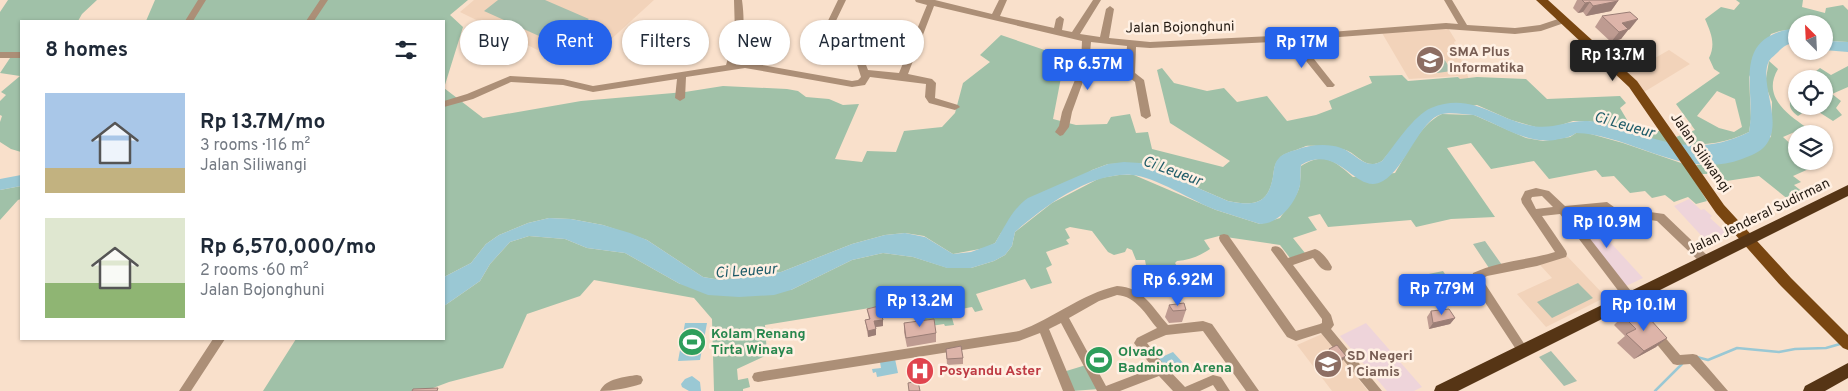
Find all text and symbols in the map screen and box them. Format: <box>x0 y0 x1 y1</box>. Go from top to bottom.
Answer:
north arrow <box>1788 15 1832 60</box>
map controls <box>1788 15 1833 170</box>
street label: Jalan Bojonghuni <box>1125 19 1235 37</box>
chip: Buy <box>460 20 528 65</box>
chip: Rent <box>538 20 612 65</box>
chip: Filters <box>622 20 709 65</box>
chip: New <box>719 20 790 65</box>
chip: Apartment <box>800 20 924 65</box>
pin: Rp 17M <box>1261 27 1343 69</box>
text: Rp 17M <box>1276 33 1328 53</box>
icon: filters <box>392 36 420 64</box>
text: 8 homes <box>45 37 128 64</box>
pin: Rp 13.7M <box>1561 39 1665 82</box>
place label: SMA Plus Informatika <box>1449 44 1524 77</box>
school or university icon: SMA Plus Informatika <box>1415 45 1445 75</box>
text: Rp 13.7M <box>1581 46 1645 66</box>
pin: Rp 6.57M <box>1036 48 1140 91</box>
text: Rp 6.57M <box>1053 55 1123 75</box>
button: locate <box>1788 70 1833 115</box>
water label: Ci Leueur <box>1592 108 1658 144</box>
text: Rp 13.7M/mo <box>200 109 325 136</box>
street label: Jalan Siliwangi <box>1666 110 1734 196</box>
icon: home <box>85 113 145 173</box>
button: layers <box>1788 125 1833 170</box>
text: 3 rooms · 116 m² <box>200 136 310 156</box>
water label: Ci Leueur <box>1140 152 1206 192</box>
text: Jalan Siliwangi <box>200 156 307 176</box>
street label: Jalan Jenderal Sudirman <box>1685 175 1833 259</box>
pin: Rp 10.9M <box>1555 206 1659 249</box>
text: Rp 10.9M <box>1573 213 1641 233</box>
text: Rp 6,570,000/mo <box>200 234 376 261</box>
icon: home <box>85 238 145 298</box>
water label: Ci Leueur <box>714 260 779 284</box>
text: 2 rooms · 60 m² <box>200 261 309 281</box>
pin: Rp 6.92M <box>1126 264 1230 307</box>
text: Rp 6.92M <box>1143 271 1213 291</box>
pin: Rp 7.79M <box>1390 274 1494 316</box>
text: Rp 7.79M <box>1410 280 1474 300</box>
text: Jalan Bojonghuni <box>200 281 325 301</box>
pin: Rp 13.2M <box>868 286 972 328</box>
pin: Rp 10.1M <box>1592 290 1696 332</box>
text: Rp 13.2M <box>887 292 953 312</box>
text: Rp 10.1M <box>1612 296 1676 316</box>
place label: Kolam Renang Tirta Winaya <box>711 326 806 359</box>
sports icon: Kolam Renang Tirta Winaya <box>677 327 707 357</box>
place label: Olvado Badminton Arena <box>1118 344 1232 377</box>
sports icon: Olvado Badminton Arena <box>1084 345 1114 375</box>
place label: SD Negeri 1 Ciamis <box>1347 348 1413 381</box>
school or university icon: SD Negeri 1 Ciamis <box>1313 349 1343 379</box>
hospital icon: Posyandu Aster <box>905 356 935 386</box>
place label: Posyandu Aster <box>939 363 1041 380</box>

